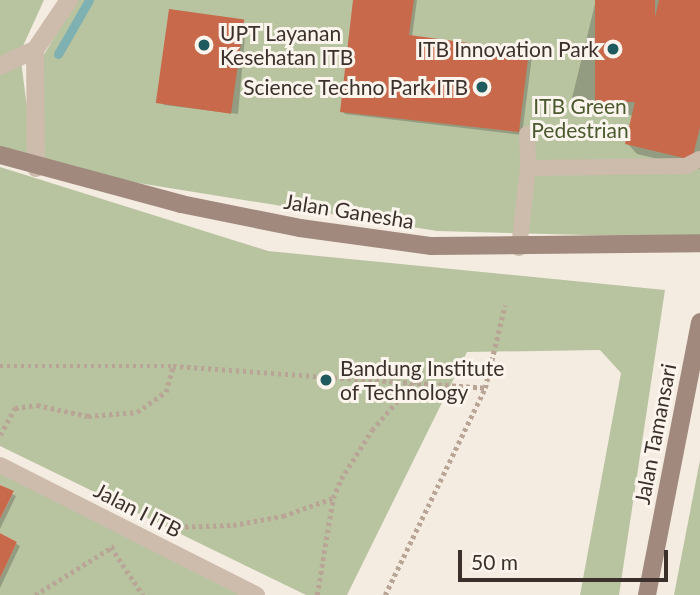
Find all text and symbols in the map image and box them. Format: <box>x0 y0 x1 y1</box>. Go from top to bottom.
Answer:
place label: UPT Layanan Kesehatan ITB <box>220 20 353 70</box>
marker: UPT Layanan Kesehatan ITB <box>194 35 214 55</box>
place label: ITB Innovation Park <box>417 36 599 62</box>
marker: ITB Innovation Park <box>605 41 621 57</box>
place label: Science Techno Park ITB <box>243 74 468 100</box>
marker: Science Techno Park ITB <box>474 79 490 95</box>
park label: ITB Green Pedestrian <box>531 93 629 143</box>
street label: Jalan Ganesha <box>282 188 416 234</box>
place label: Bandung Institute of Technology <box>340 355 504 405</box>
street label: Jalan Tamansari <box>629 361 681 507</box>
marker: Bandung Institute of Technology <box>318 372 334 388</box>
street label: Jalan I ITB <box>90 477 186 543</box>
scale bar <box>462 536 672 580</box>
text: 50 m <box>471 549 518 574</box>

